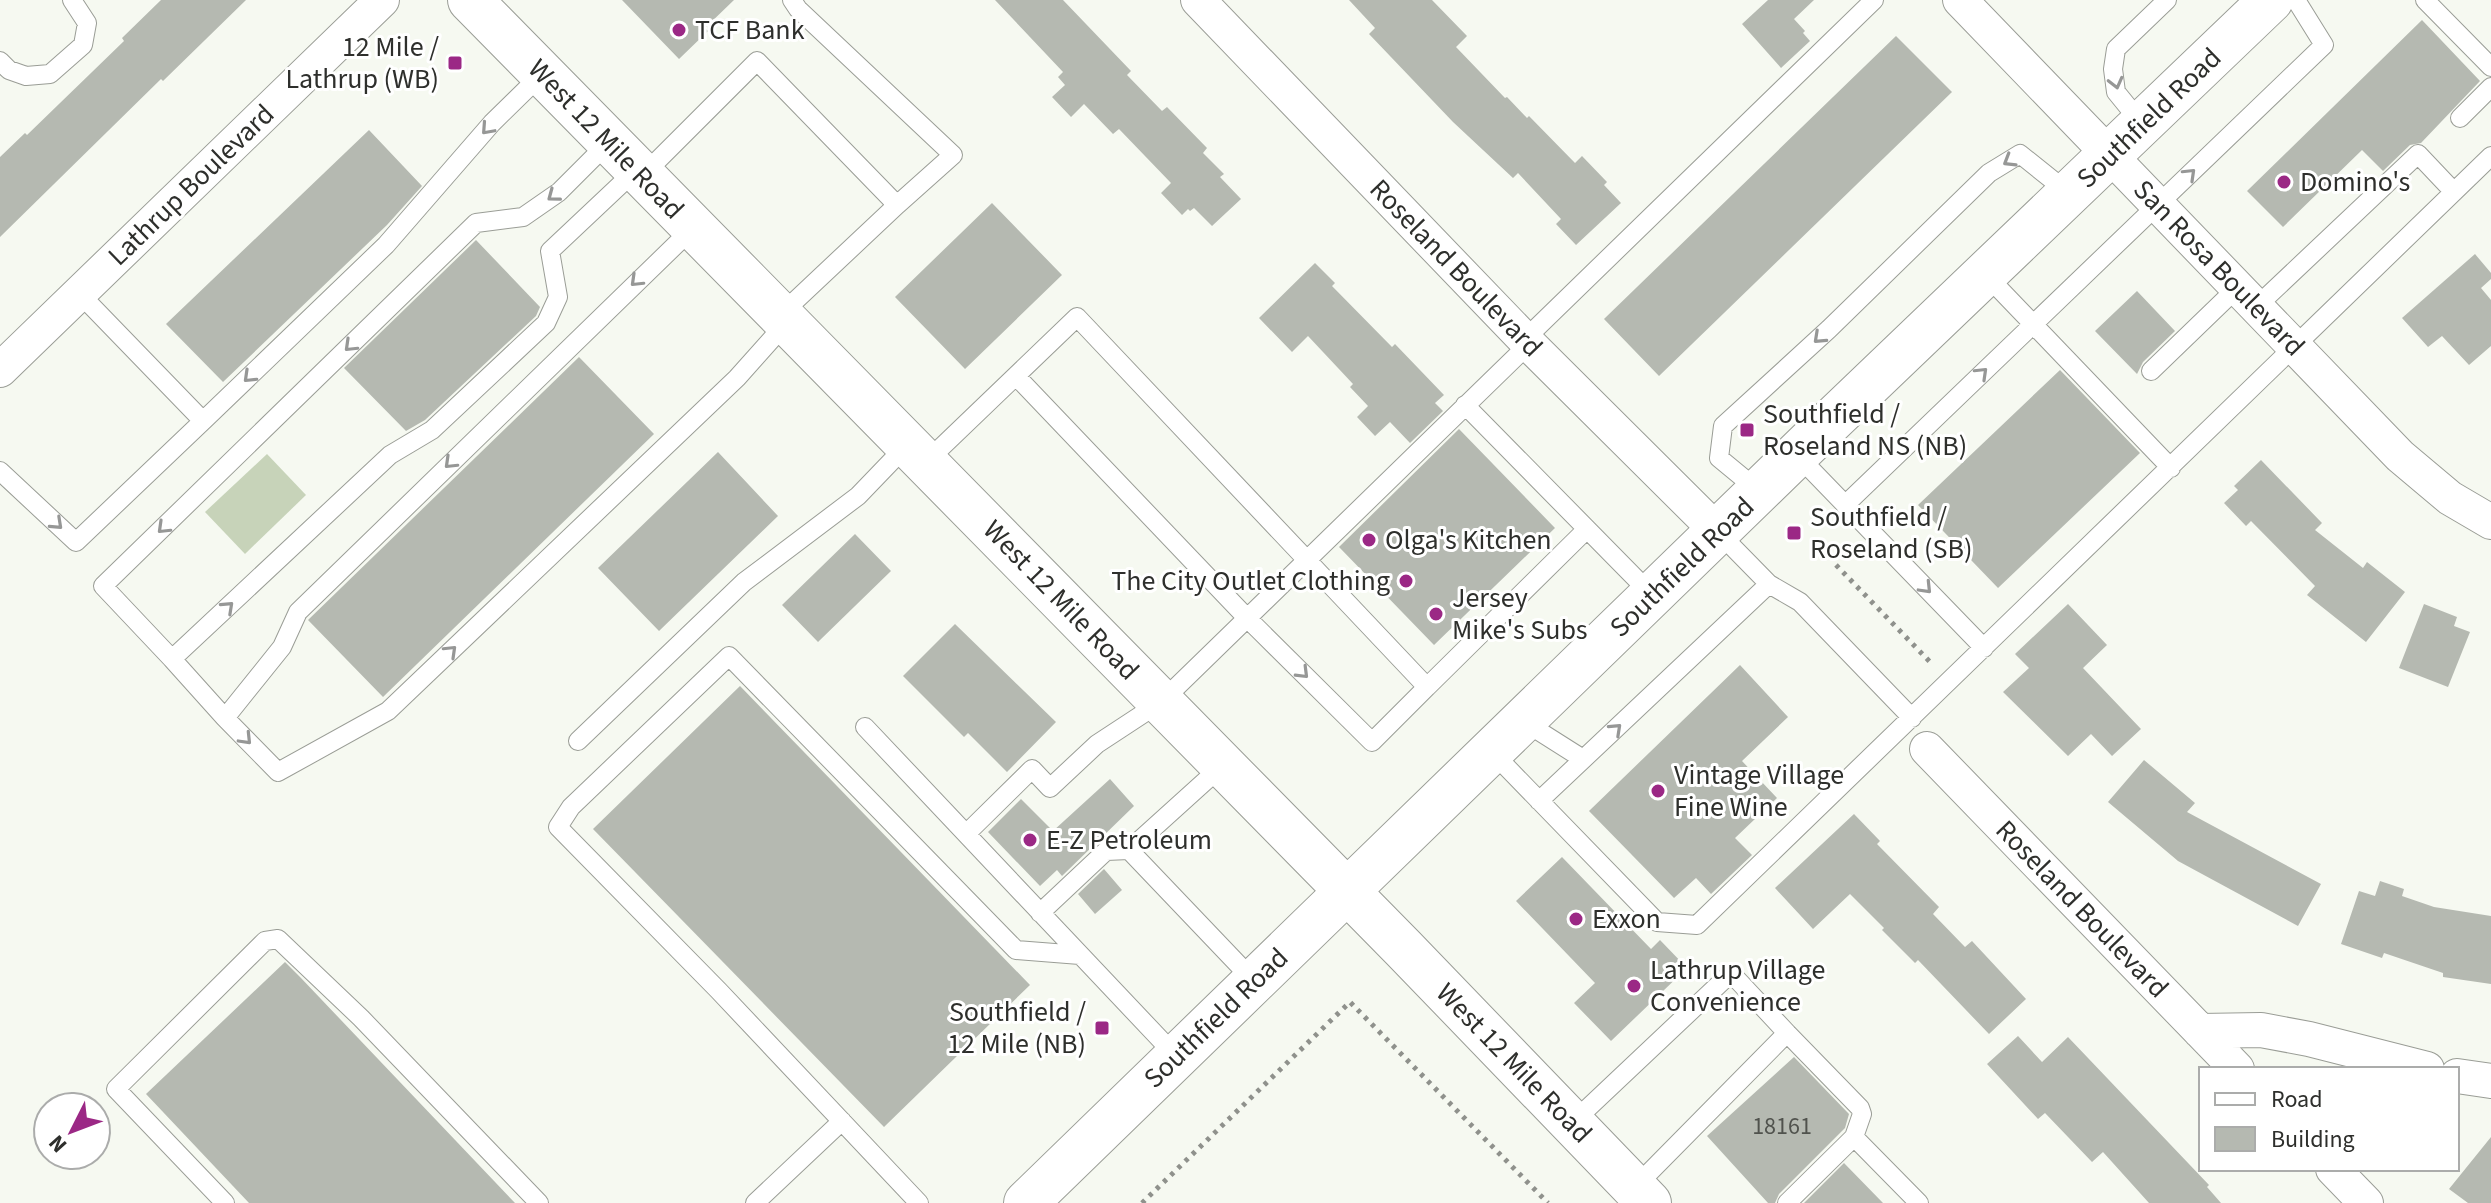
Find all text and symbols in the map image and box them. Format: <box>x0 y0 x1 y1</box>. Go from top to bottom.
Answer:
place label: TCF Bank <box>695 10 805 50</box>
marker: TCF Bank <box>670 21 688 39</box>
place label: 12 Mile / Lathrup (WB) <box>285 27 439 99</box>
street label: Southfield Road <box>2068 39 2230 197</box>
street label: West 12 Mile Road <box>519 50 693 228</box>
marker: 12 Mile / Lathrup (WB) <box>446 54 464 72</box>
one-way arrow <box>2107 76 2124 89</box>
street label: Lathrup Boulevard <box>99 95 283 275</box>
one-way arrow <box>482 119 497 134</box>
one-way arrow <box>2003 151 2018 167</box>
place label: Domino's <box>2300 162 2410 202</box>
one-way arrow <box>2181 168 2195 183</box>
street label: Roseland Boulevard <box>1360 170 1552 366</box>
street label: San Rosa Boulevard <box>2124 171 2314 365</box>
marker: Domino's <box>2275 173 2293 191</box>
one-way arrow <box>547 186 561 201</box>
one-way arrow <box>631 272 645 287</box>
one-way arrow <box>1814 329 1829 343</box>
one-way arrow <box>345 337 359 351</box>
one-way arrow <box>244 367 258 382</box>
one-way arrow <box>1973 368 1987 382</box>
place label: Southfield / Roseland NS (NB) <box>1763 394 1967 466</box>
marker: Southfield / Roseland NS (NB) <box>1738 421 1756 439</box>
one-way arrow <box>445 453 459 468</box>
street label: Southfield Road <box>1601 488 1763 646</box>
place label: Southfield / Roseland (SB) <box>1810 497 1972 569</box>
street label: West 12 Mile Road <box>974 511 1148 689</box>
one-way arrow <box>48 514 62 529</box>
one-way arrow <box>158 518 172 533</box>
place label: Olga's Kitchen <box>1385 520 1552 560</box>
marker: Southfield / Roseland (SB) <box>1785 524 1803 542</box>
marker: Olga's Kitchen <box>1360 531 1378 549</box>
place label: The City Outlet Clothing <box>1111 561 1390 601</box>
marker: The City Outlet Clothing <box>1397 572 1415 590</box>
place label: Jersey Mike's Subs <box>1452 578 1588 650</box>
one-way arrow <box>1917 579 1931 593</box>
one-way arrow <box>218 603 233 617</box>
marker: Jersey Mike's Subs <box>1427 605 1445 623</box>
one-way arrow <box>442 646 457 660</box>
one-way arrow <box>1294 664 1308 678</box>
one-way arrow <box>1607 723 1621 738</box>
one-way arrow <box>236 730 251 744</box>
place label: Vintage Village Fine Wine <box>1674 755 1844 827</box>
marker: Vintage Village Fine Wine <box>1649 782 1667 800</box>
street label: Roseland Boulevard <box>1986 811 2178 1007</box>
place label: E-Z Petroleum <box>1046 820 1212 860</box>
marker: E-Z Petroleum <box>1021 831 1039 849</box>
place label: Exxon <box>1592 899 1661 939</box>
marker: Exxon <box>1567 910 1585 928</box>
street label: Southfield Road <box>1135 939 1297 1097</box>
place label: Lathrup Village Convenience <box>1650 950 1825 1022</box>
street label: West 12 Mile Road <box>1427 974 1601 1152</box>
marker: Lathrup Village Convenience <box>1625 977 1643 995</box>
place label: Southfield / 12 Mile (NB) <box>947 992 1086 1064</box>
marker: Southfield / 12 Mile (NB) <box>1093 1019 1111 1037</box>
legend <box>2199 1067 2459 1171</box>
text: Road <box>2271 1082 2323 1117</box>
north arrow <box>32 1091 112 1171</box>
house number: 18161 <box>1752 1109 1812 1144</box>
text: Building <box>2271 1122 2355 1157</box>
text: N <box>41 1128 75 1160</box>

